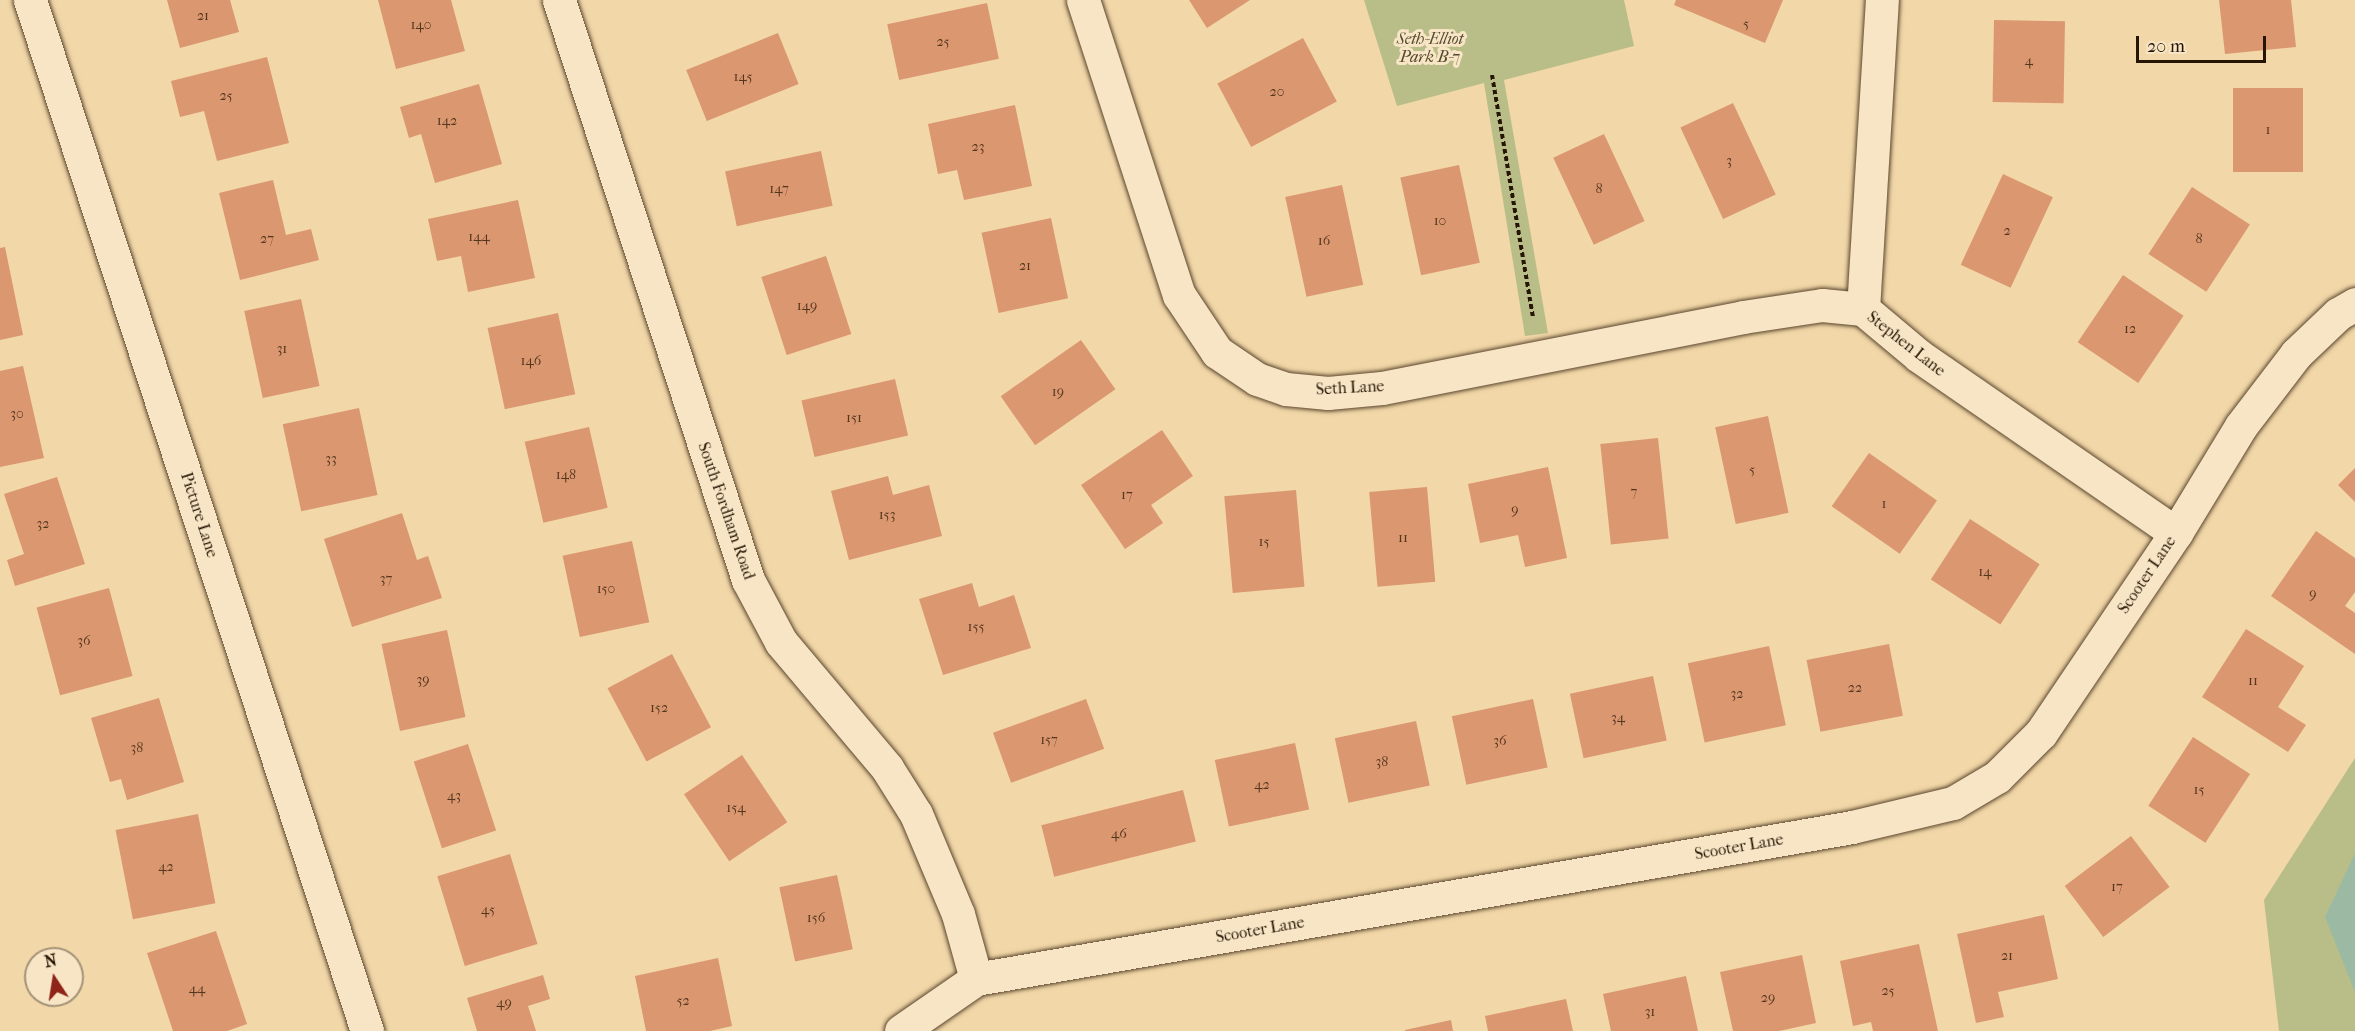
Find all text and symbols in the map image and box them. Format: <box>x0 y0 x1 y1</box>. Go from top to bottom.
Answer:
house number: 21 <box>197 8 209 24</box>
house number: 5 <box>1743 16 1749 32</box>
house number: 140 <box>411 17 431 33</box>
scale bar <box>2139 24 2270 62</box>
park label: Seth-Elliot Park B-7 <box>1397 29 1463 67</box>
house number: 25 <box>936 34 950 50</box>
text: 20 m <box>2147 36 2185 57</box>
house number: 4 <box>2025 53 2033 69</box>
house number: 145 <box>734 69 752 85</box>
house number: 20 <box>1270 84 1284 100</box>
house number: 25 <box>219 88 233 104</box>
house number: 142 <box>437 113 457 129</box>
house number: 1 <box>2266 122 2270 138</box>
house number: 23 <box>972 139 984 155</box>
house number: 3 <box>1726 153 1732 169</box>
house number: 147 <box>769 181 789 197</box>
house number: 8 <box>1595 181 1603 197</box>
house number: 10 <box>1434 213 1446 229</box>
house number: 2 <box>2003 223 2011 239</box>
house number: 144 <box>468 229 490 245</box>
house number: 27 <box>260 231 274 247</box>
house number: 8 <box>2195 231 2203 247</box>
house number: 16 <box>1318 233 1330 249</box>
house number: 21 <box>1019 258 1031 274</box>
house number: 149 <box>797 298 817 314</box>
street label: Stephen Lane <box>1863 307 1949 381</box>
house number: 12 <box>2124 321 2136 337</box>
house number: 31 <box>277 341 287 357</box>
house number: 146 <box>521 353 541 369</box>
street label: Seth Lane <box>1315 377 1385 399</box>
house number: 19 <box>1052 384 1064 400</box>
house number: 30 <box>10 406 24 422</box>
house number: 151 <box>846 410 862 426</box>
street label: South Fordham Road <box>693 440 759 582</box>
house number: 33 <box>325 451 337 467</box>
house number: 5 <box>1749 462 1755 478</box>
house number: 148 <box>556 467 576 483</box>
street label: Picture Lane <box>176 470 222 560</box>
house number: 7 <box>1631 484 1637 500</box>
house number: 17 <box>1121 487 1133 503</box>
house number: 1 <box>1882 496 1886 512</box>
house number: 9 <box>1511 502 1519 518</box>
house number: 153 <box>879 507 895 523</box>
house number: 32 <box>37 516 49 532</box>
house number: 11 <box>1398 530 1408 546</box>
street label: Scooter Lane <box>2114 533 2180 617</box>
house number: 15 <box>1259 534 1269 550</box>
house number: 14 <box>1978 564 1992 580</box>
house number: 37 <box>380 571 392 587</box>
house number: 150 <box>597 581 615 597</box>
house number: 9 <box>2309 586 2317 602</box>
house number: 155 <box>968 619 984 635</box>
house number: 36 <box>77 633 91 649</box>
house number: 39 <box>416 672 430 688</box>
house number: 11 <box>2248 673 2258 689</box>
house number: 22 <box>1848 680 1862 696</box>
house number: 32 <box>1731 686 1743 702</box>
house number: 152 <box>650 700 668 716</box>
house number: 34 <box>1611 710 1625 726</box>
house number: 157 <box>1040 732 1058 748</box>
house number: 36 <box>1493 733 1507 749</box>
house number: 38 <box>131 740 143 756</box>
house number: 38 <box>1376 754 1388 770</box>
house number: 42 <box>1254 777 1270 793</box>
house number: 15 <box>2194 782 2204 798</box>
house number: 43 <box>447 788 461 804</box>
house number: 154 <box>726 800 746 816</box>
house number: 46 <box>1111 826 1127 842</box>
street label: Scooter Lane <box>1693 830 1785 864</box>
house number: 42 <box>158 859 174 875</box>
house number: 17 <box>2111 879 2123 895</box>
house number: 45 <box>481 902 495 918</box>
house number: 156 <box>807 910 825 926</box>
street label: Scooter Lane <box>1214 913 1306 947</box>
north arrow <box>24 947 84 1007</box>
house number: 21 <box>2001 948 2013 964</box>
text: N <box>43 950 58 971</box>
house number: 44 <box>189 981 205 997</box>
house number: 25 <box>1881 983 1895 999</box>
house number: 29 <box>1761 990 1775 1006</box>
house number: 52 <box>676 993 690 1009</box>
house number: 49 <box>496 995 512 1011</box>
house number: 31 <box>1645 1004 1655 1020</box>

